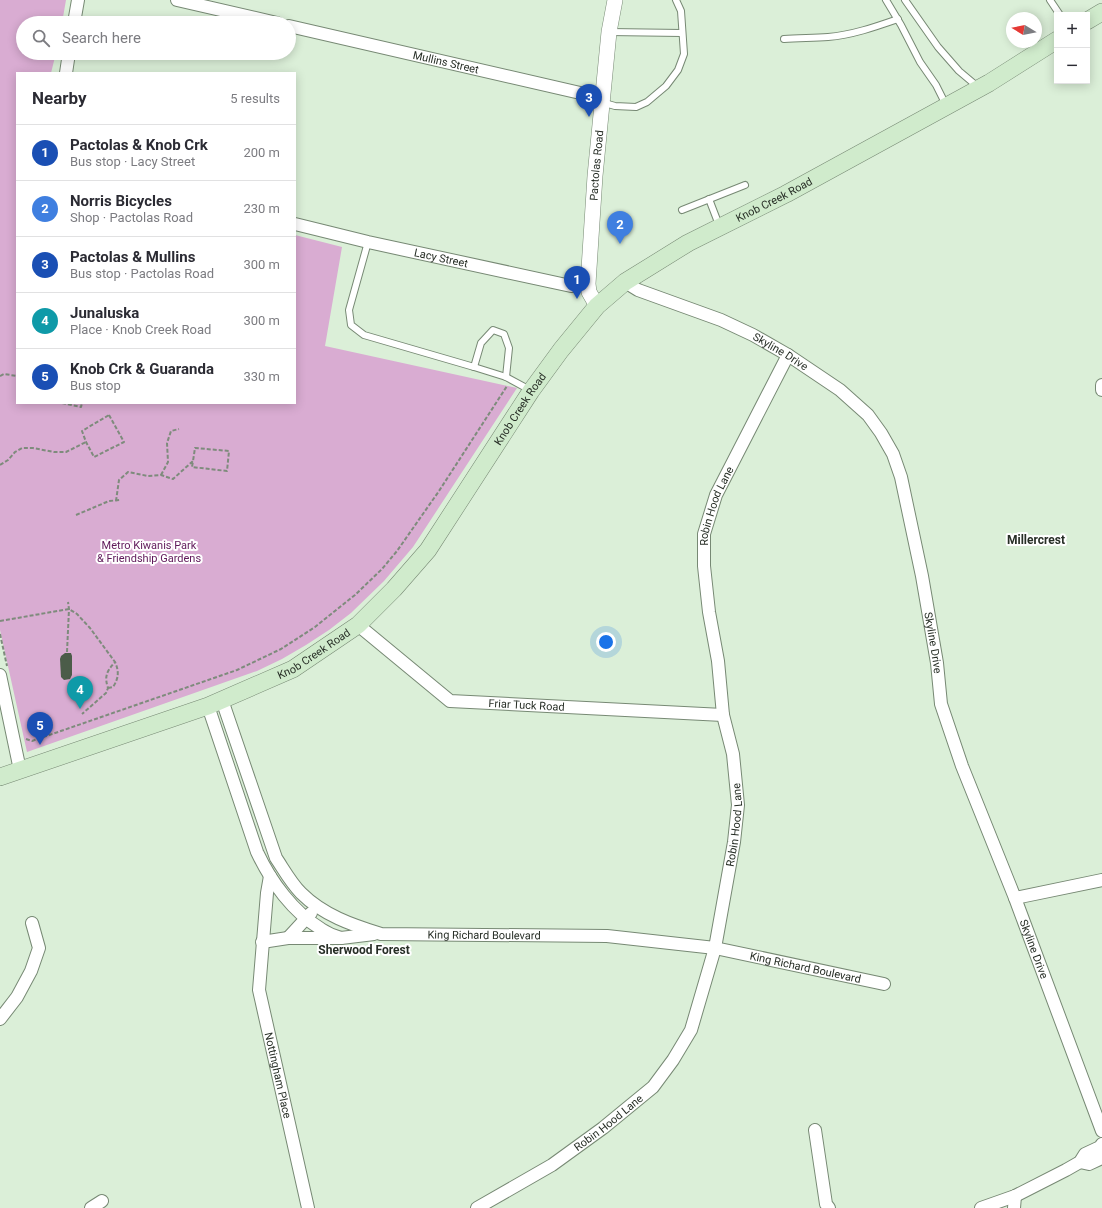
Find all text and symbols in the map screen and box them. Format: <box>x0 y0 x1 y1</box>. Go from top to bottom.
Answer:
north arrow <box>1006 12 1042 48</box>
map controls <box>1054 12 1090 84</box>
button: + <box>1054 12 1090 48</box>
search box <box>16 16 296 60</box>
icon: search <box>30 27 52 49</box>
text: Search here <box>62 29 141 47</box>
street label: Mullins Street <box>412 48 481 76</box>
button: − <box>1054 48 1090 84</box>
pin: 3 <box>576 84 602 117</box>
text: Nearby <box>32 88 87 108</box>
text: 5 results <box>230 91 280 106</box>
street label: Pactolas Road <box>587 130 606 201</box>
text: Pactolas & Knob Crk <box>70 136 208 154</box>
text: 1 <box>41 145 49 160</box>
text: 200 m <box>243 145 280 160</box>
text: Bus stop · Lacy Street <box>70 154 195 169</box>
street label: Knob Creek Road <box>734 174 814 225</box>
text: Norris Bicycles <box>70 192 172 210</box>
text: 2 <box>41 201 49 216</box>
text: 230 m <box>243 201 280 216</box>
text: Shop · Pactolas Road <box>70 210 193 225</box>
pin: 2 <box>607 211 633 244</box>
street label: Lacy Street <box>413 246 470 270</box>
text: Pactolas & Mullins <box>70 248 195 266</box>
text: 3 <box>41 257 49 272</box>
text: 300 m <box>243 257 280 272</box>
text: Bus stop · Pactolas Road <box>70 266 214 281</box>
pin: 1 <box>564 266 590 299</box>
text: Junaluska <box>70 304 139 322</box>
text: 4 <box>41 313 49 328</box>
text: 300 m <box>243 313 280 328</box>
text: Place · Knob Creek Road <box>70 322 211 337</box>
street label: Skyline Drive <box>751 330 811 373</box>
text: Knob Crk & Guaranda <box>70 360 214 378</box>
text: 5 <box>41 369 49 384</box>
text: 330 m <box>243 369 280 384</box>
street label: Knob Creek Road <box>491 370 549 448</box>
text: Bus stop <box>70 378 121 393</box>
street label: Robin Hood Lane <box>698 464 736 546</box>
district label: Millercrest <box>1007 533 1065 547</box>
park label: Metro Kiwanis Park & Friendship Gardens <box>97 539 201 565</box>
street label: Skyline Drive <box>922 611 944 674</box>
street label: Knob Creek Road <box>275 626 353 682</box>
your location <box>596 632 616 652</box>
pin: 4 <box>67 676 93 709</box>
street label: Friar Tuck Road <box>488 696 565 713</box>
pin: 5 <box>27 712 53 745</box>
street label: Robin Hood Lane <box>723 782 745 868</box>
street label: Skyline Drive <box>1017 918 1051 981</box>
street label: King Richard Boulevard <box>427 928 541 942</box>
district label: Sherwood Forest <box>318 943 410 957</box>
street label: King Richard Boulevard <box>749 949 862 985</box>
street label: Nottingham Place <box>262 1031 294 1120</box>
street label: Robin Hood Lane <box>571 1091 646 1153</box>

